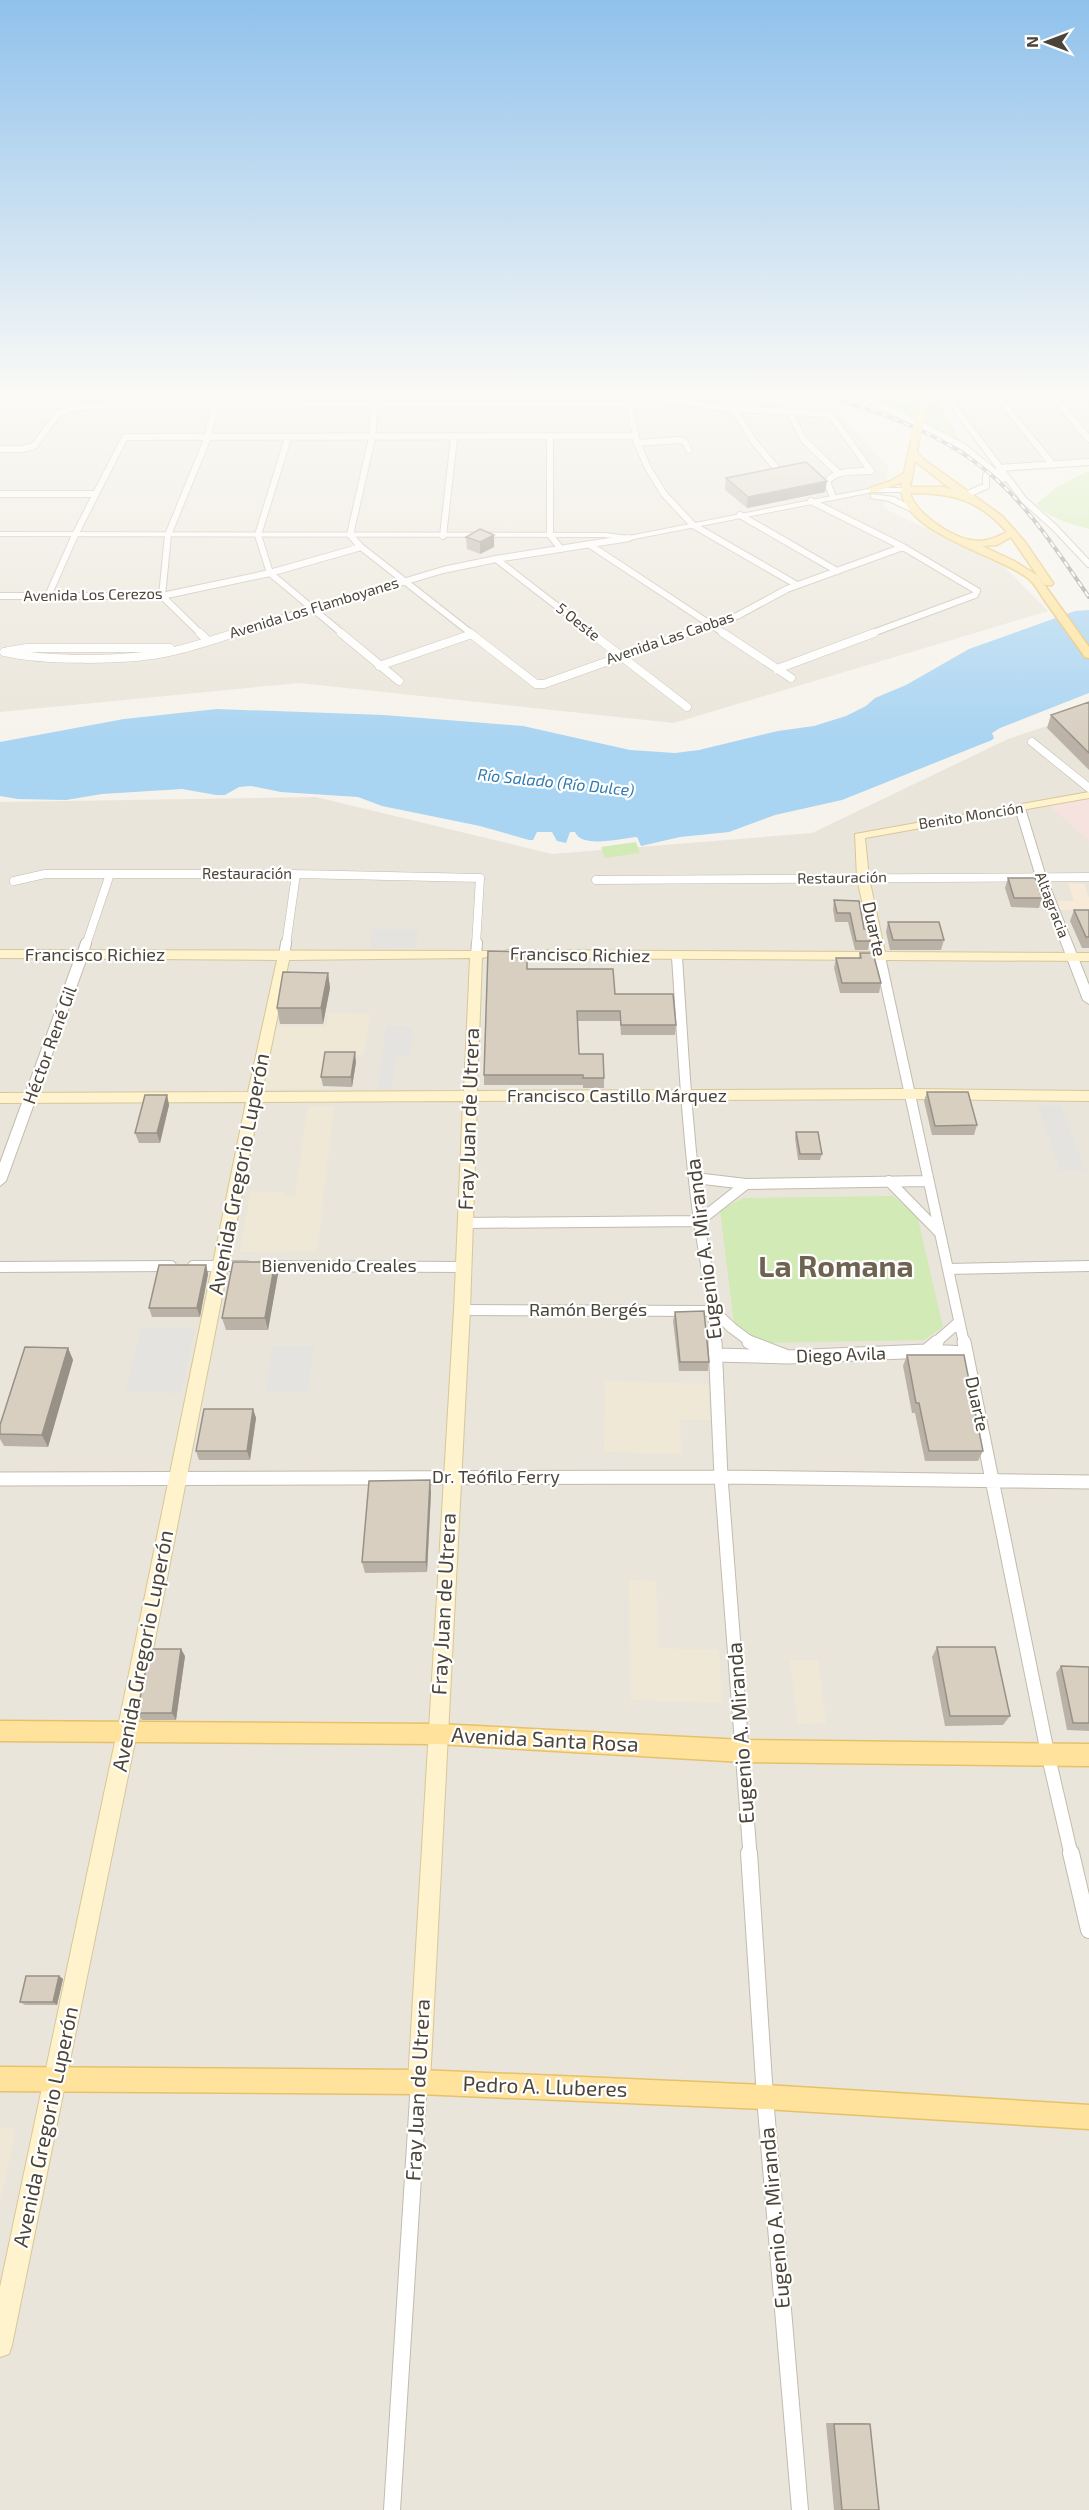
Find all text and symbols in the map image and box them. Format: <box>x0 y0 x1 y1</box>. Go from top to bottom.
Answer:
north arrow <box>1017 12 1077 72</box>
text: N <box>1022 36 1041 48</box>
street label: Avenida Los Flamboyanes <box>227 573 401 641</box>
street label: Avenida Los Cerezos <box>23 584 163 604</box>
street label: 5 Oeste <box>553 598 604 644</box>
street label: Avenida Las Caobas <box>603 607 736 667</box>
water label: Río Salado (Río Dulce) <box>477 764 636 799</box>
street label: Benito Monción <box>917 798 1025 832</box>
street label: Restauración <box>202 864 292 882</box>
street label: Restauración <box>797 867 887 887</box>
street label: Altagracia <box>1032 869 1074 940</box>
street label: Duarte <box>858 899 892 958</box>
street label: Francisco Richiez <box>510 942 650 966</box>
street label: Francisco Richiez <box>25 943 165 965</box>
street label: Héctor René Gil <box>17 982 81 1107</box>
street label: Fray Juan de Utrera <box>452 1027 483 1211</box>
street label: Avenida Gregorio Luperón <box>202 1051 273 1297</box>
street label: Francisco Castillo Márquez <box>507 1084 727 1106</box>
street label: Eugenio A. Miranda <box>679 1157 726 1341</box>
district label: La Romana <box>758 1247 914 1283</box>
street label: Bienvenido Creales <box>261 1254 417 1276</box>
street label: Ramón Bergés <box>529 1298 647 1320</box>
street label: Diego Avila <box>796 1341 886 1367</box>
street label: Duarte <box>961 1374 995 1433</box>
street label: Dr. Teófilo Ferry <box>432 1465 560 1487</box>
street label: Fray Juan de Utrera <box>425 1512 460 1696</box>
street label: Avenida Gregorio Luperón <box>106 1528 177 1774</box>
street label: Eugenio A. Miranda <box>721 1641 758 1825</box>
street label: Avenida Santa Rosa <box>451 1721 639 1756</box>
street label: Fray Juan de Utrera <box>399 1998 434 2182</box>
street label: Avenida Gregorio Luperón <box>7 2004 82 2249</box>
street label: Pedro A. Lluberes <box>462 2070 628 2101</box>
street label: Eugenio A. Miranda <box>753 2126 794 2310</box>

